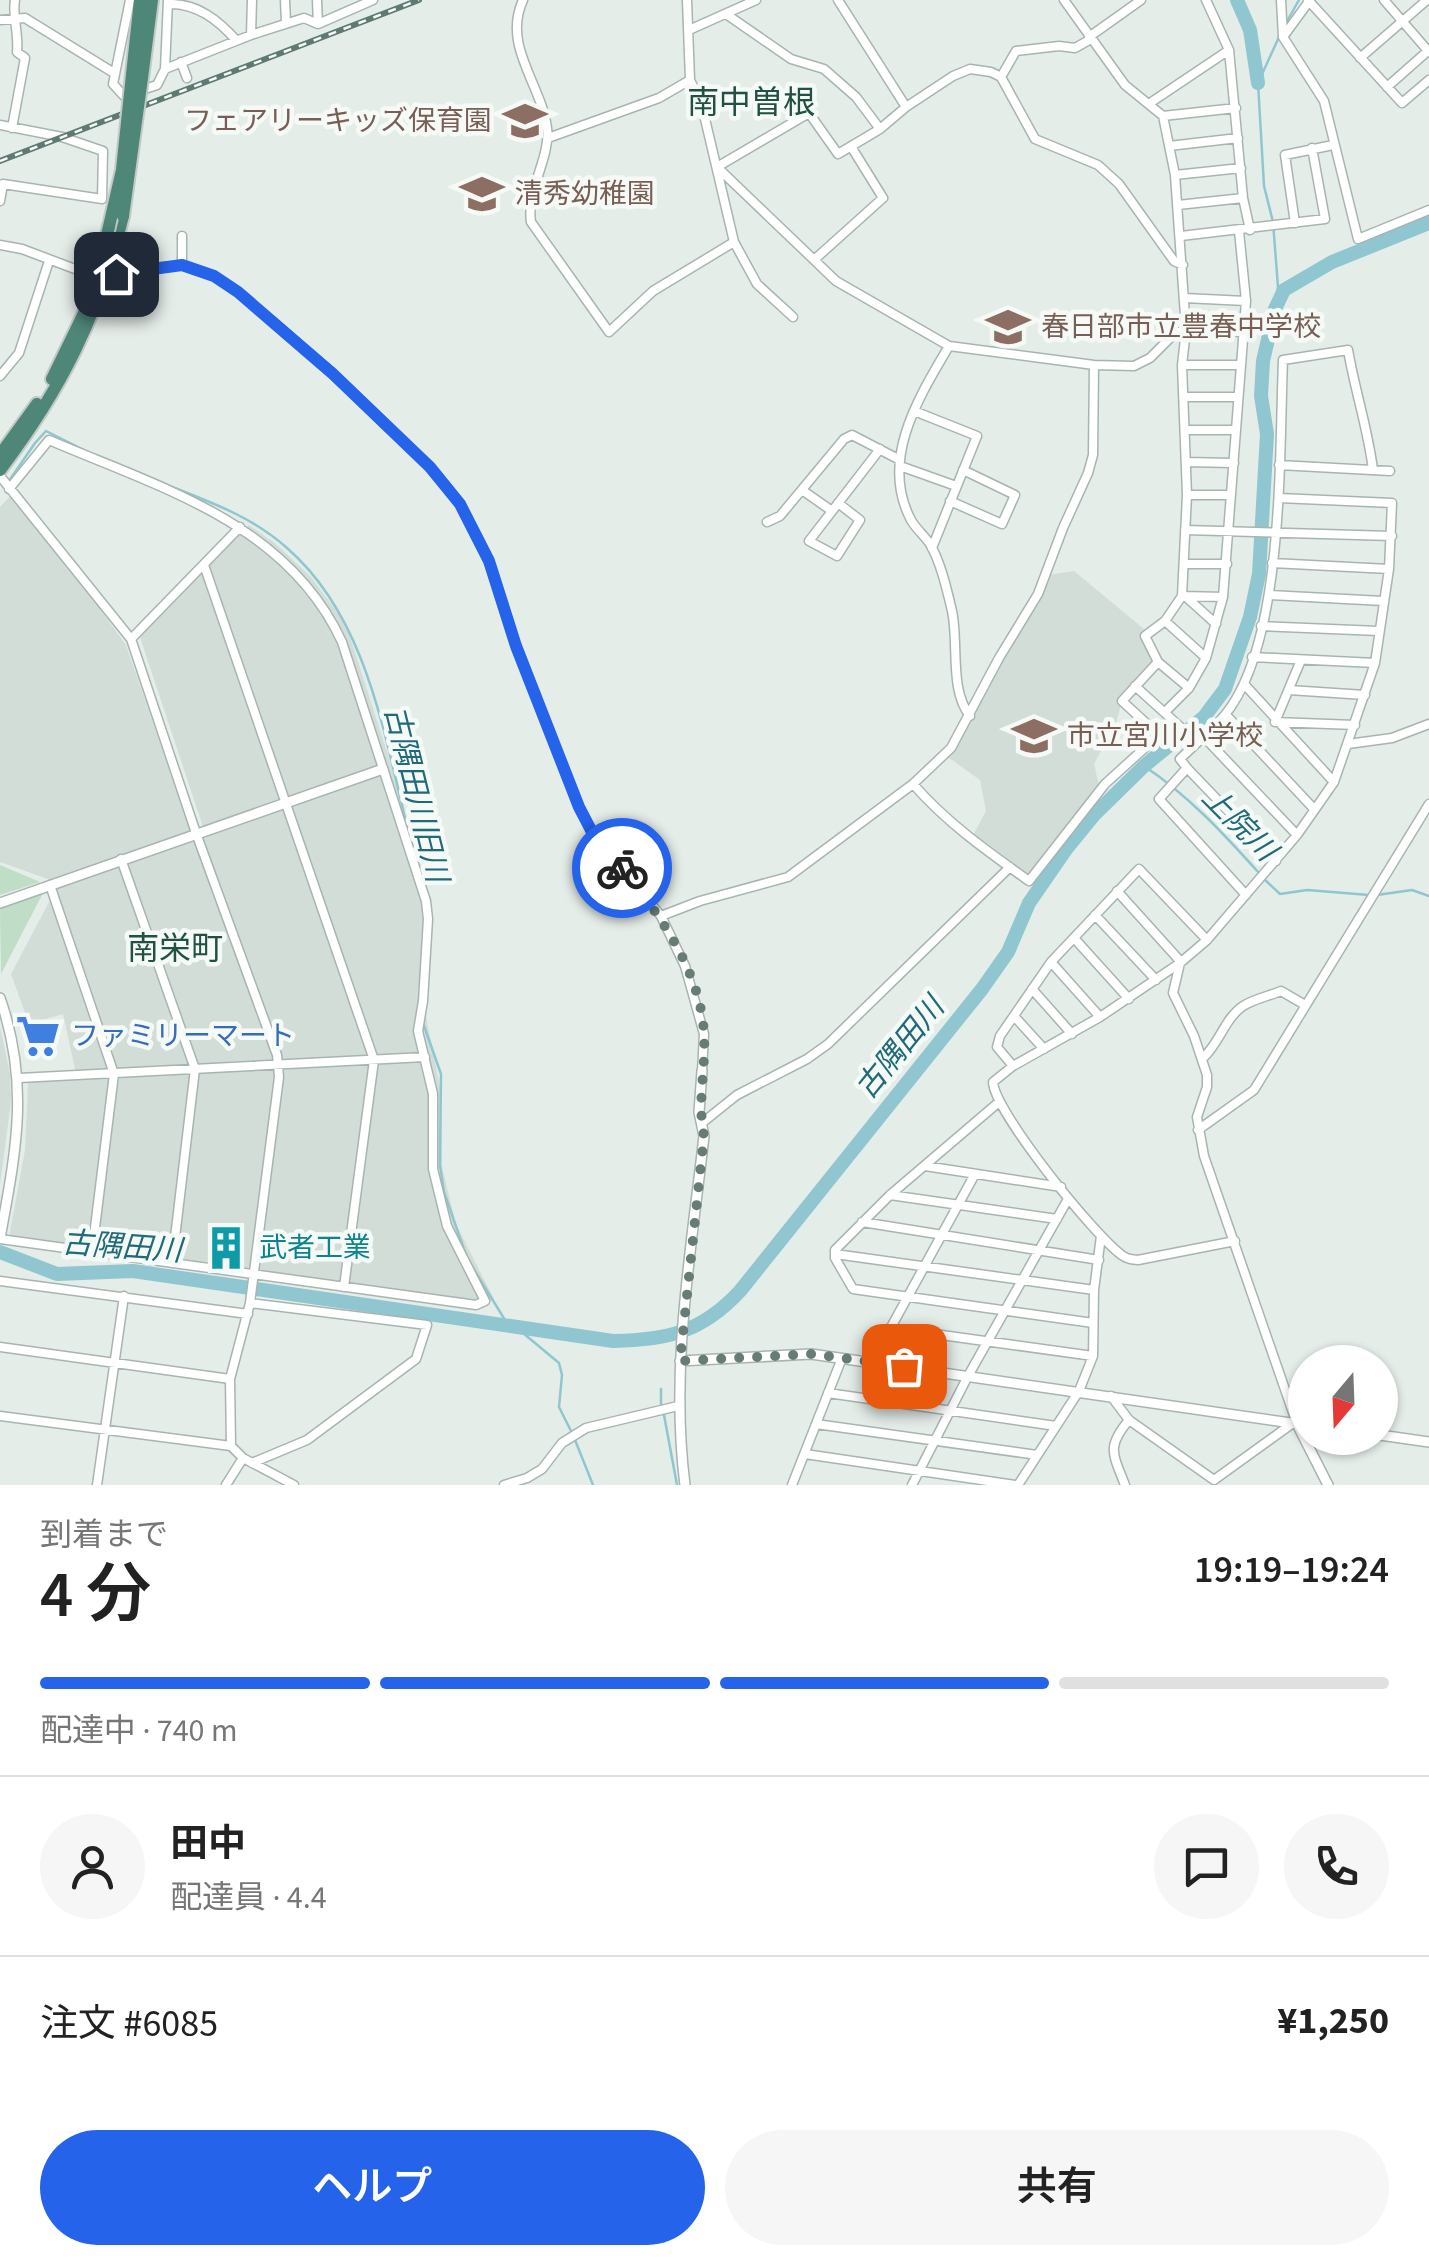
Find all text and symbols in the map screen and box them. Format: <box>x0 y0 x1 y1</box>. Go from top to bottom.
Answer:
district label: 南中曽根 <box>687 80 815 126</box>
school or university icon: フェアリーキッズ保育園 <box>501 97 549 145</box>
place label: フェアリーキッズ保育園 <box>184 101 492 141</box>
school or university icon: 清秀幼稚園 <box>458 170 506 218</box>
place label: 清秀幼稚園 <box>515 174 655 214</box>
pin <box>74 232 159 317</box>
icon: home <box>89 247 144 302</box>
school or university icon: 春日部市立豊春中学校 <box>984 303 1032 351</box>
place label: 春日部市立豊春中学校 <box>1041 307 1321 347</box>
water label: 古隅田川旧川 <box>373 701 459 889</box>
school or university icon: 市立宮川小学校 <box>1010 712 1058 760</box>
place label: 市立宮川小学校 <box>1067 716 1263 756</box>
water label: 上院川 <box>1192 777 1288 873</box>
courier <box>572 818 672 918</box>
icon: bike <box>595 841 650 896</box>
district label: 南栄町 <box>127 926 223 972</box>
water label: 古隅田川 <box>846 986 956 1108</box>
supermarket icon: ファミリーマート <box>14 1012 62 1060</box>
place label: ファミリーマート <box>71 1016 295 1056</box>
water label: 古隅田川 <box>61 1221 186 1273</box>
building icon: 武者工業 <box>202 1224 250 1272</box>
place label: 武者工業 <box>259 1228 371 1268</box>
pin <box>862 1324 947 1409</box>
icon: bag <box>877 1339 932 1394</box>
north arrow <box>1288 1345 1398 1455</box>
map controls <box>1288 1345 1398 1455</box>
text: 到着まで <box>40 1512 168 1558</box>
text: 19:19–19:24 <box>1194 1543 1389 1597</box>
text: 4 分 <box>40 1549 151 1642</box>
text: 配達中 · 740 m <box>40 1708 237 1754</box>
button: person <box>40 1814 145 1919</box>
button: chat <box>1154 1814 1259 1919</box>
button: phone <box>1284 1814 1389 1919</box>
text: 田中 <box>170 1817 246 1871</box>
text: 配達員 · 4.4 <box>170 1875 327 1921</box>
text: ¥1,250 <box>1277 1994 1389 2048</box>
text: 注文 #6085 <box>40 1997 218 2051</box>
button: ヘルプ <box>40 2130 705 2245</box>
button: 共有 <box>725 2130 1389 2245</box>

